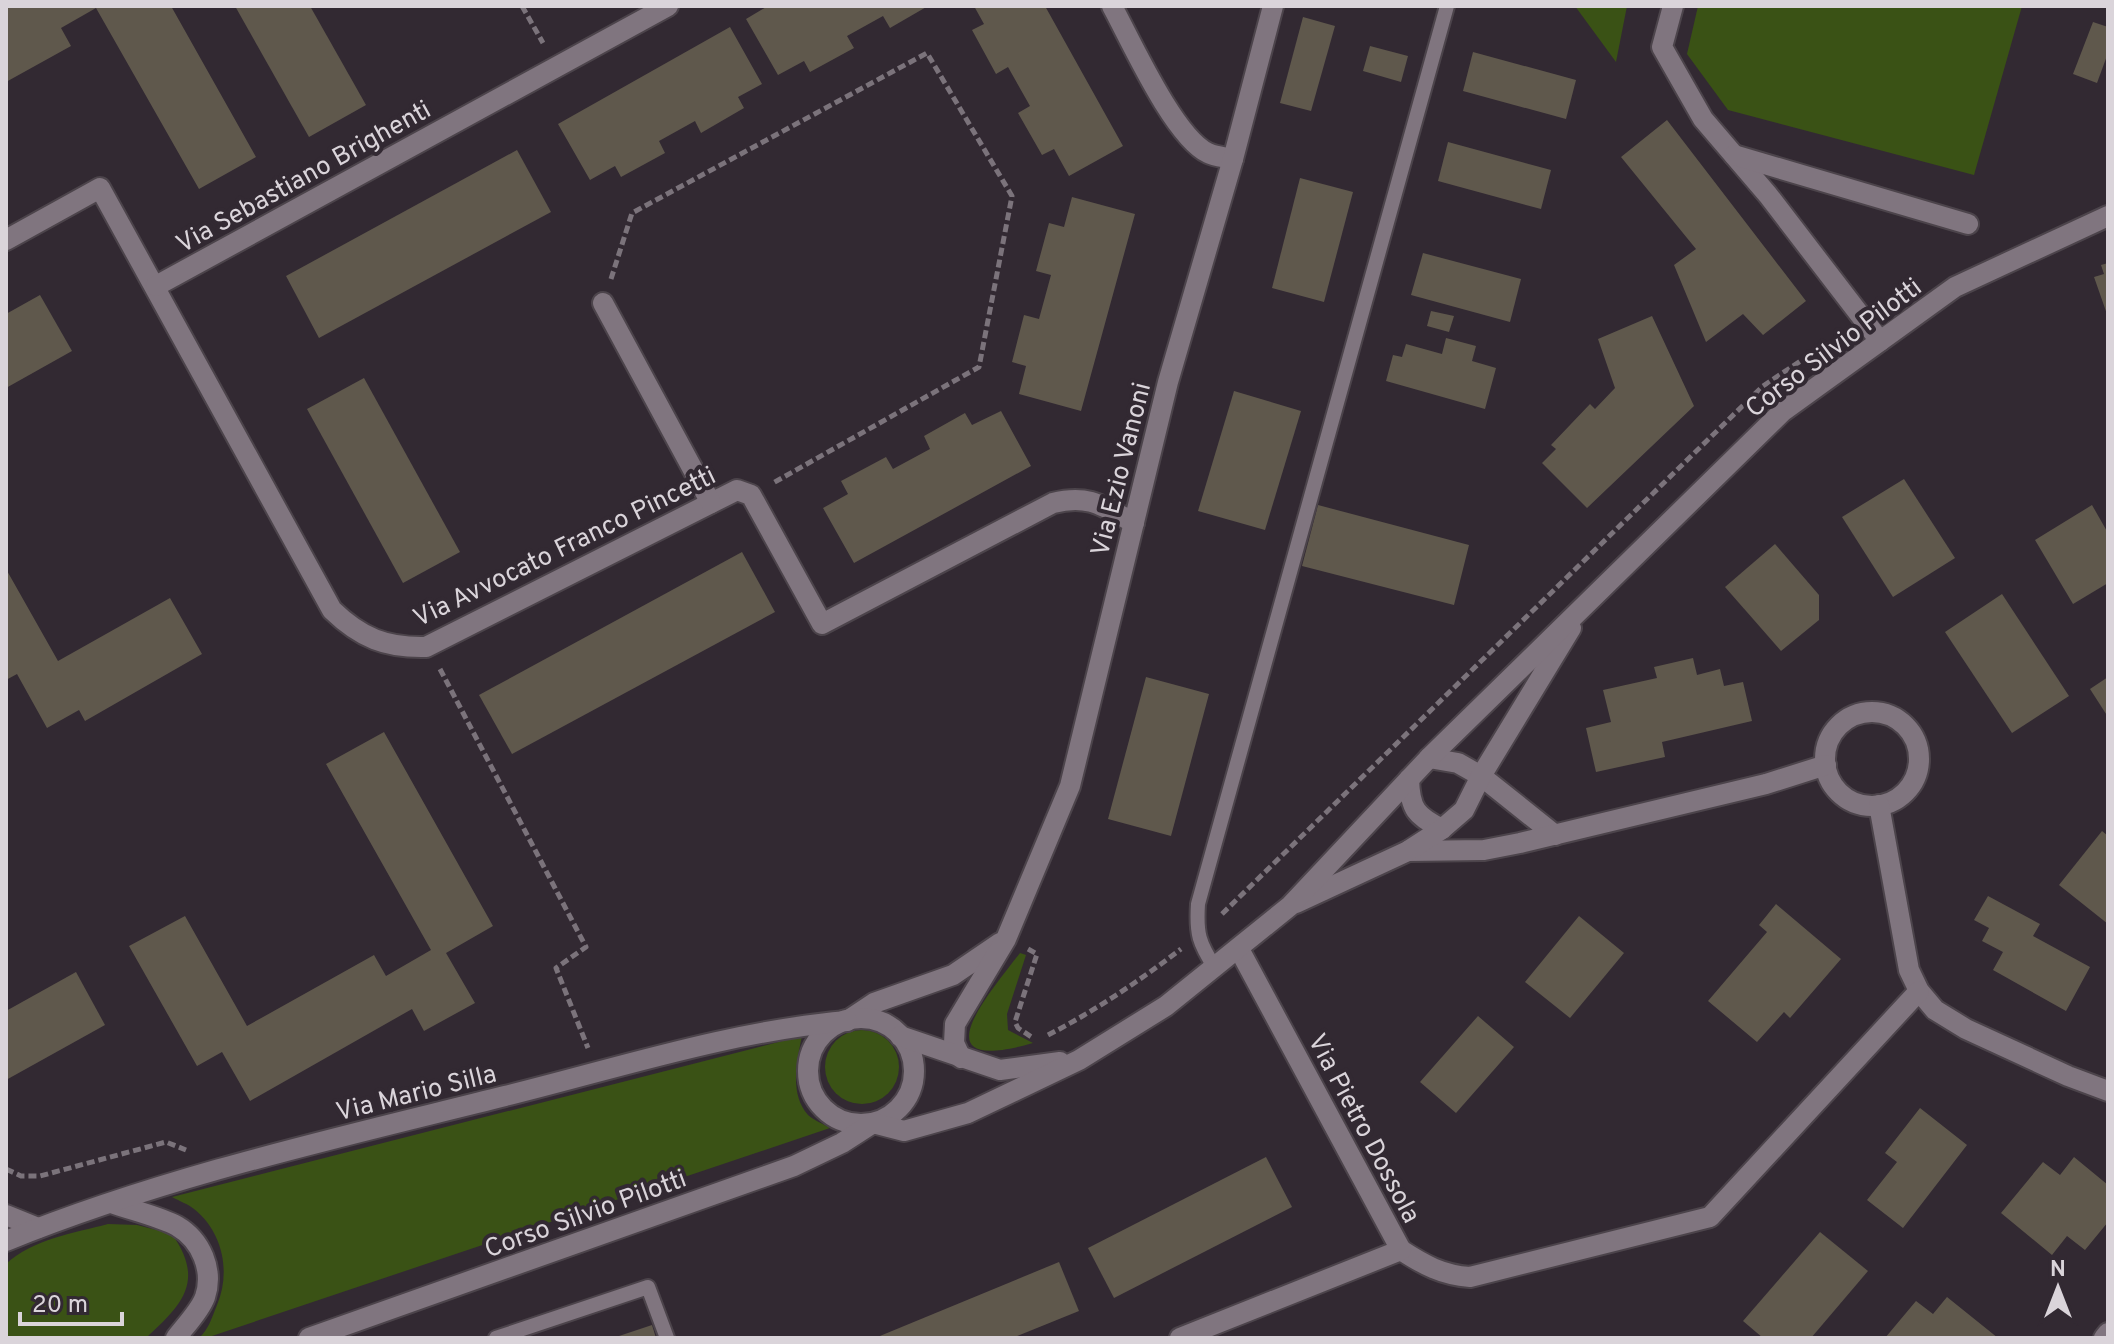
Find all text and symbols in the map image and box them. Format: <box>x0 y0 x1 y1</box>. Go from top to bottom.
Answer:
street label: Via Sebastiano Brighenti <box>171 94 437 262</box>
street label: Corso Silvio Pilotti <box>1740 272 1929 426</box>
street label: Via Ezio Vanoni <box>1085 379 1160 560</box>
street label: Via Avvocato Franco Pincetti <box>408 461 722 636</box>
street label: Via Pietro Dossola <box>1299 1029 1427 1230</box>
street label: Via Mario Silla <box>333 1059 500 1130</box>
street label: Corso Silvio Pilotti <box>480 1163 691 1267</box>
north arrow <box>2018 1248 2098 1328</box>
text: N <box>2050 1257 2066 1284</box>
scale bar <box>20 1276 122 1326</box>
text: 20 m <box>32 1291 88 1321</box>

